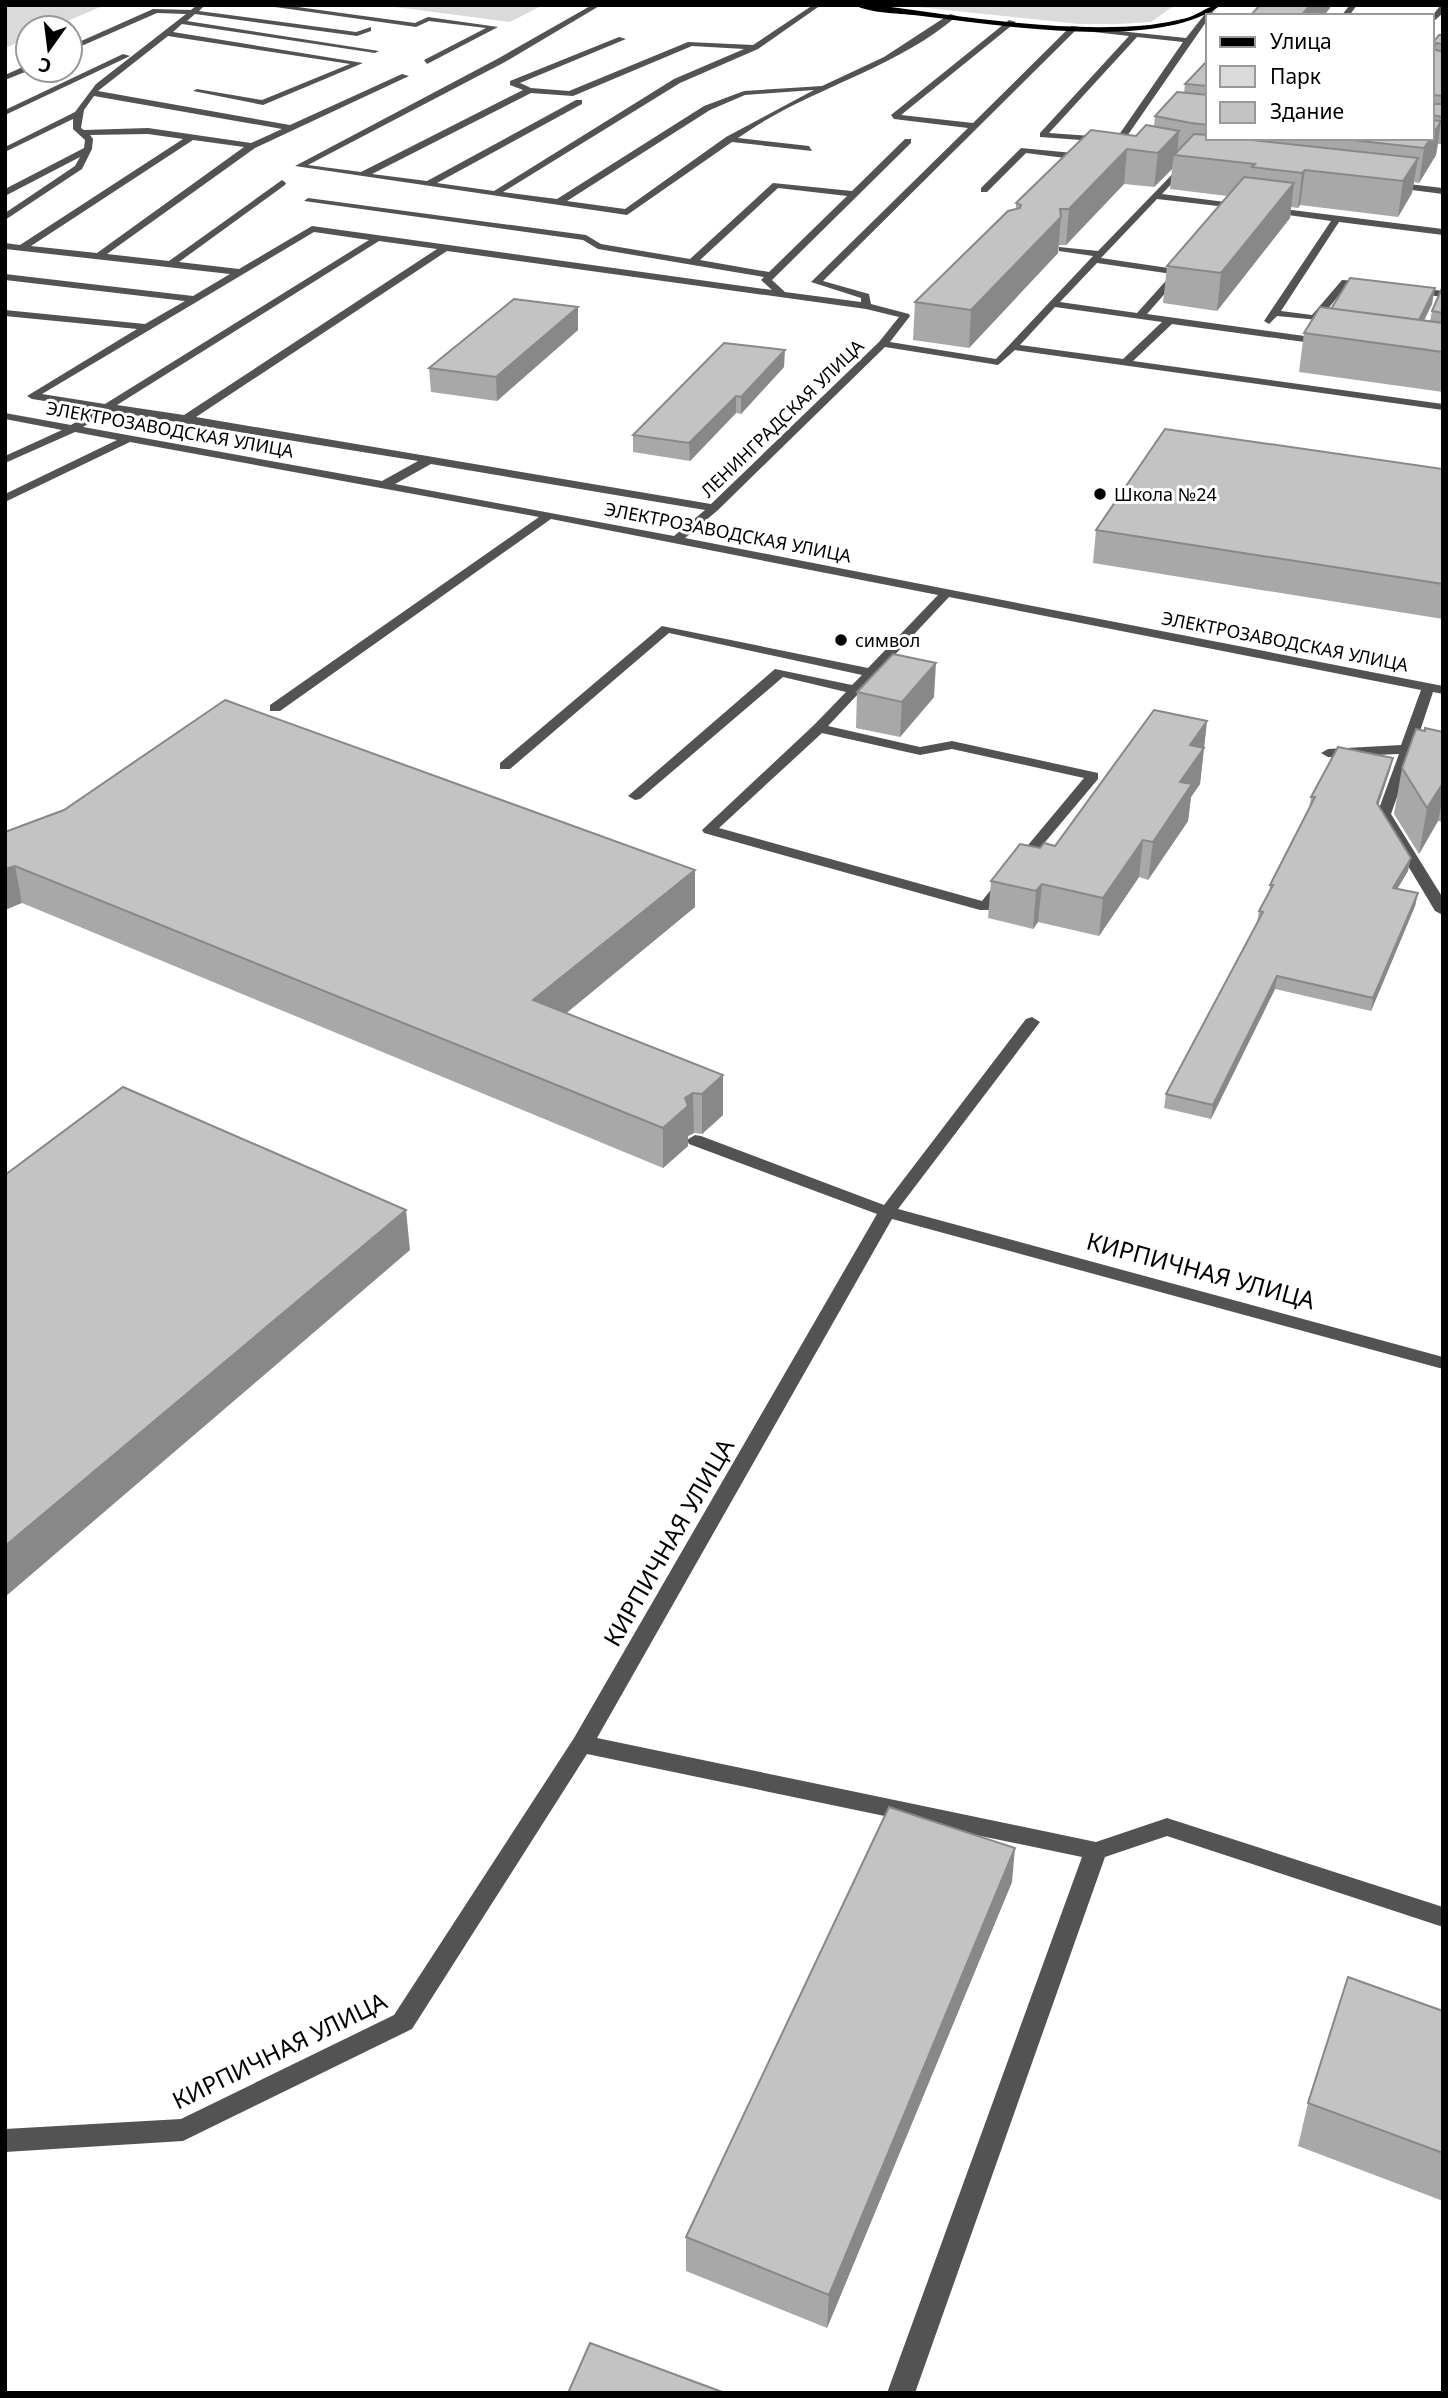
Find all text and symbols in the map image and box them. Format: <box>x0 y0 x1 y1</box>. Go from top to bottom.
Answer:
north arrow <box>14 14 84 84</box>
legend <box>1206 14 1434 140</box>
text: Улица <box>1270 27 1332 55</box>
text: С <box>36 51 54 80</box>
text: Парк <box>1270 62 1321 90</box>
text: Здание <box>1270 97 1344 125</box>
street label: ЛЕНИНГРАДСКАЯ УЛИЦА <box>695 333 869 502</box>
street label: ЭЛЕКТРОЗАВОДСКАЯ УЛИЦА <box>44 395 296 463</box>
place label: Школа №24 <box>1114 482 1217 506</box>
marker: Школа №24 <box>1092 486 1108 502</box>
street label: ЭЛЕКТРОЗАВОДСКАЯ УЛИЦА <box>603 496 854 568</box>
street label: ЭЛЕКТРОЗАВОДСКАЯ УЛИЦА <box>1160 605 1411 677</box>
place label: символ <box>855 628 920 652</box>
marker: символ <box>833 632 849 648</box>
street label: КИРПИЧНАЯ УЛИЦА <box>1083 1224 1319 1317</box>
street label: КИРПИЧНАЯ УЛИЦА <box>595 1431 741 1652</box>
street label: КИРПИЧНАЯ УЛИЦА <box>166 1983 392 2116</box>

